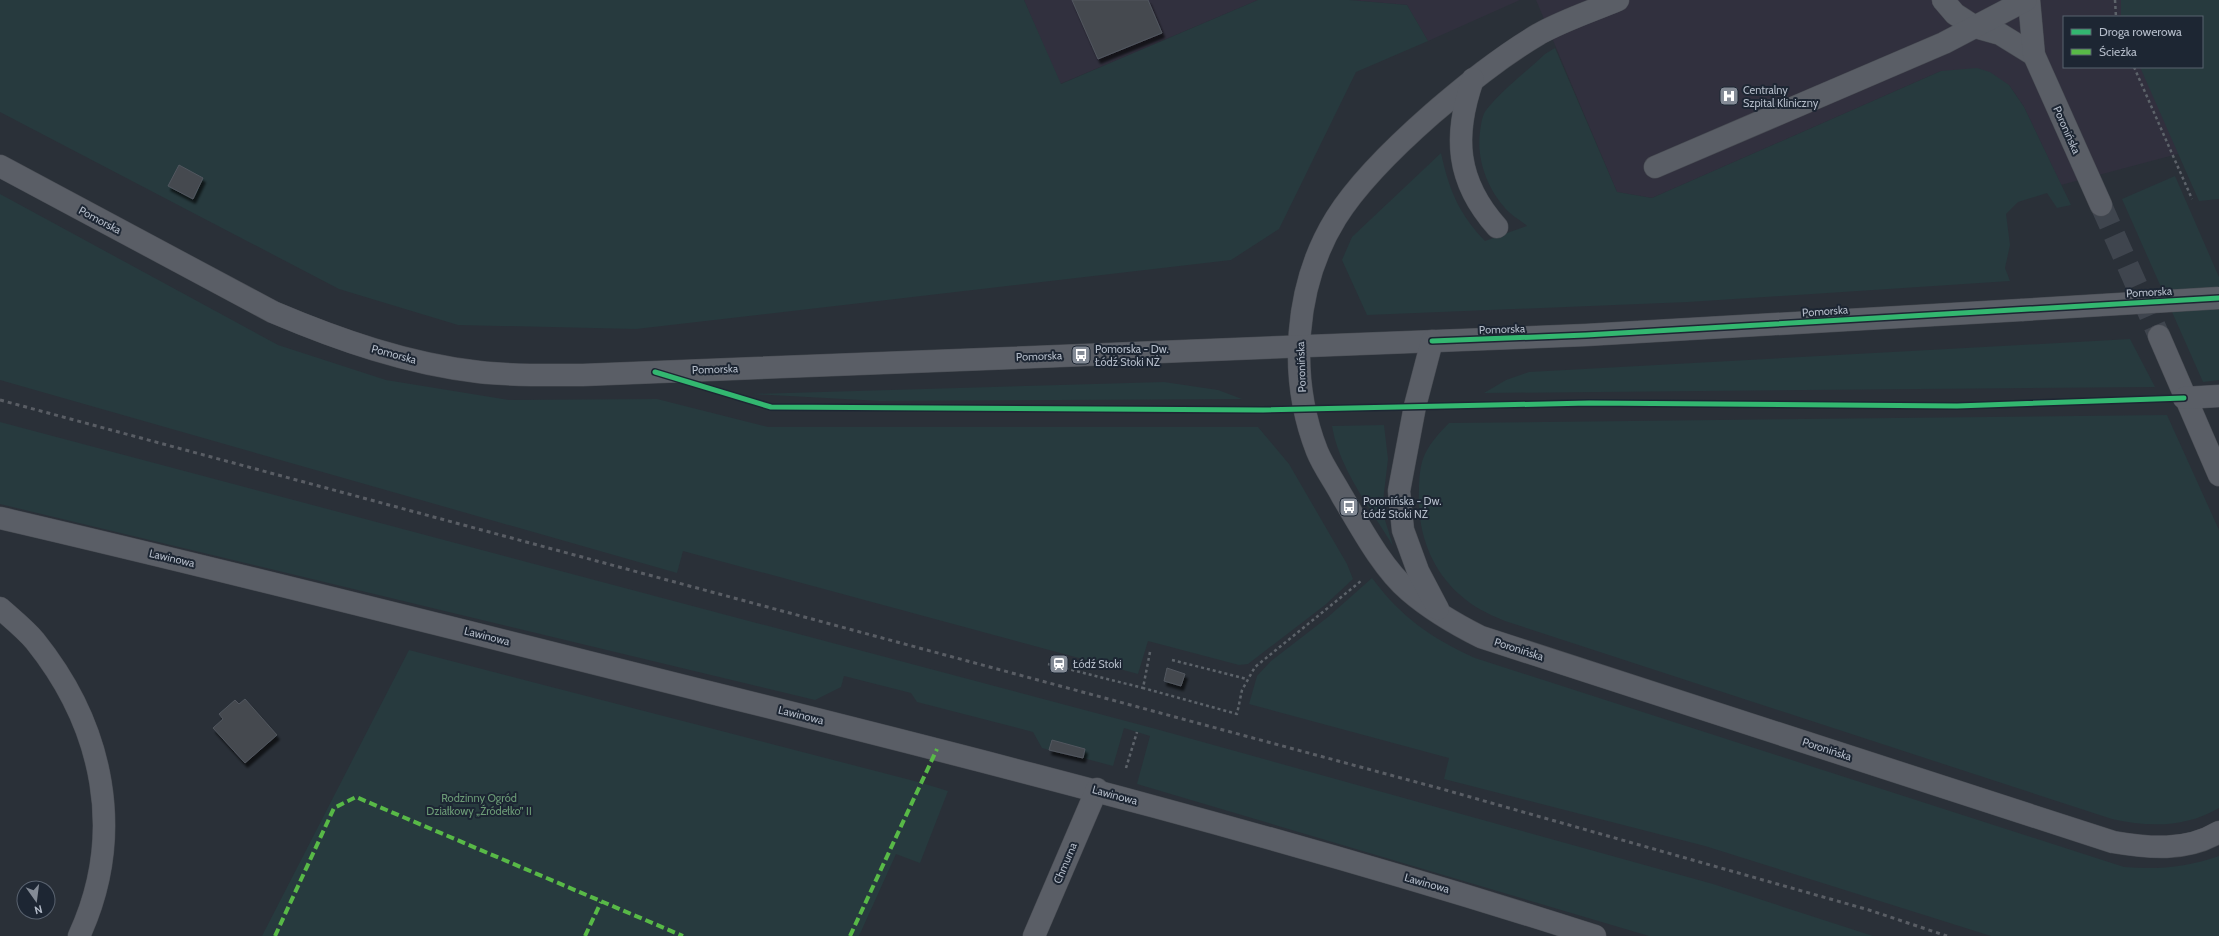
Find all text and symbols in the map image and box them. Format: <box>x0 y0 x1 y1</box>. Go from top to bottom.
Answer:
legend <box>2063 16 2203 68</box>
text: Droga rowerowa <box>2099 24 2182 39</box>
text: Ścieżka <box>2099 44 2137 59</box>
place label: Centralny Szpital Kliniczny <box>1743 83 1819 110</box>
hospital icon: Centralny Szpital Kliniczny <box>1718 85 1740 107</box>
street label: Poronińska <box>2050 104 2084 157</box>
street label: Pomorska <box>76 203 124 237</box>
street label: Pomorska <box>2126 284 2173 300</box>
street label: Pomorska <box>1802 302 1849 320</box>
street label: Pomorska <box>1479 321 1526 337</box>
street label: Pomorska <box>370 341 419 367</box>
street label: Poronińska <box>1293 341 1309 393</box>
place label: Pomorska - Dw. Łódź Stoki NŻ <box>1095 342 1169 369</box>
bus stop icon: Pomorska - Dw. Łódź Stoki NŻ <box>1070 344 1092 366</box>
street label: Pomorska <box>1016 348 1063 364</box>
street label: Pomorska <box>692 361 739 377</box>
place label: Poronińska - Dw. Łódź Stoki NŻ <box>1363 494 1442 521</box>
bus stop icon: Poronińska - Dw. Łódź Stoki NŻ <box>1338 496 1360 518</box>
street label: Lawinowa <box>148 546 197 570</box>
street label: Lawinowa <box>463 624 512 649</box>
street label: Poronińska <box>1493 634 1546 664</box>
station icon: Łódź Stoki <box>1048 653 1070 675</box>
place label: Łódź Stoki <box>1073 657 1122 671</box>
street label: Lawinowa <box>777 703 826 728</box>
street label: Poronińska <box>1801 734 1854 764</box>
street label: Lawinowa <box>1091 782 1140 808</box>
park label: Rodzinny Ogród Działkowy „Źródełko” II <box>426 791 532 818</box>
street label: Chmurna <box>1050 840 1080 886</box>
street label: Lawinowa <box>1403 870 1452 896</box>
north arrow <box>16 880 56 920</box>
text: N <box>33 902 44 917</box>

